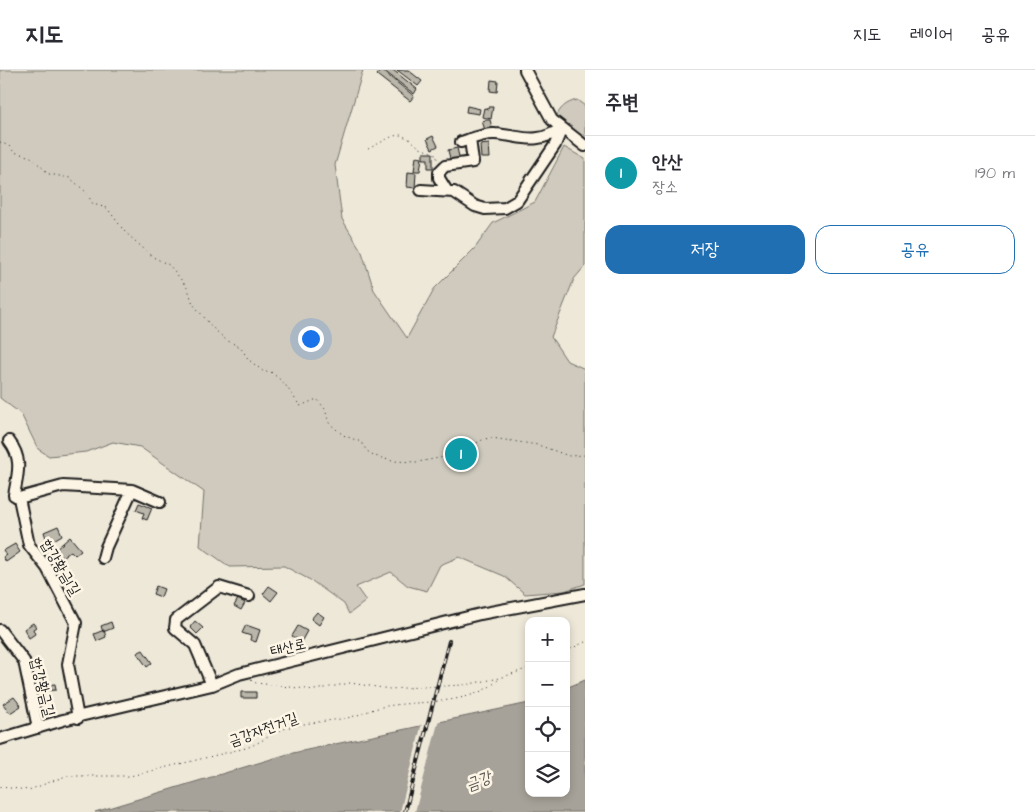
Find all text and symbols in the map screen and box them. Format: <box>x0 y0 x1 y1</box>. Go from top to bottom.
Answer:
text: 지도 <box>25 18 64 52</box>
text: 지도 <box>853 22 882 47</box>
text: 레이어 <box>910 22 953 47</box>
text: 공유 <box>981 22 1010 47</box>
text: 주변 <box>605 88 639 117</box>
text: 안산 <box>652 149 683 176</box>
text: 1 <box>620 162 622 184</box>
text: 190 m <box>975 162 1015 184</box>
text: 장소 <box>652 176 678 198</box>
button: 저장 <box>605 225 805 274</box>
button: 공유 <box>815 225 1015 274</box>
your location <box>298 326 324 352</box>
pin: 1 <box>445 435 477 473</box>
street label: 합강황금1길 <box>36 535 86 599</box>
map controls <box>525 617 570 797</box>
button: + <box>525 617 570 662</box>
street label: 태산로 <box>268 633 308 662</box>
street label: 합강황금길 <box>25 655 60 719</box>
button: − <box>525 662 570 707</box>
street label: 금강자전거길 <box>226 707 301 752</box>
button: locate <box>525 707 570 752</box>
button: layers <box>525 752 570 797</box>
water label: 금강 <box>462 765 496 796</box>

